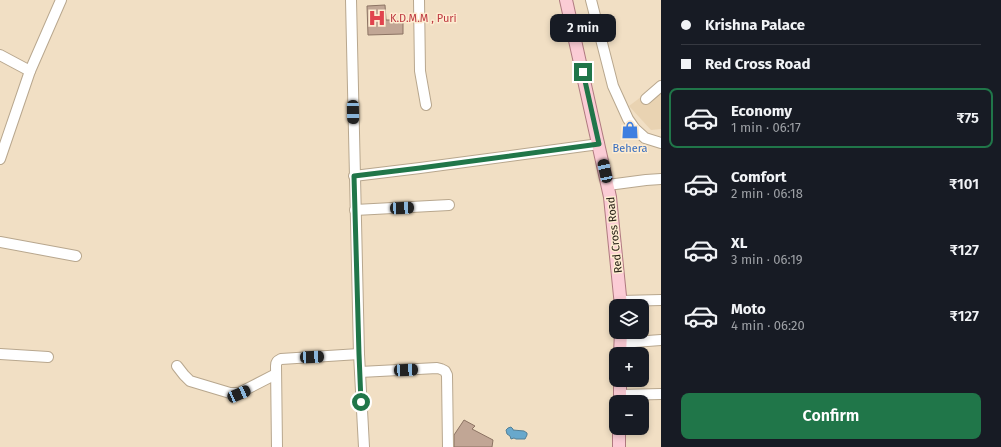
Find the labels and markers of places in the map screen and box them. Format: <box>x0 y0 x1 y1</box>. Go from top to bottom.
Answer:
hospital icon: K.D.M.M , Puri <box>367 8 387 28</box>
place label: K.D.M.M , Puri <box>390 12 457 25</box>
shop icon: Behera <box>620 120 640 140</box>
place label: Behera <box>613 142 648 155</box>

